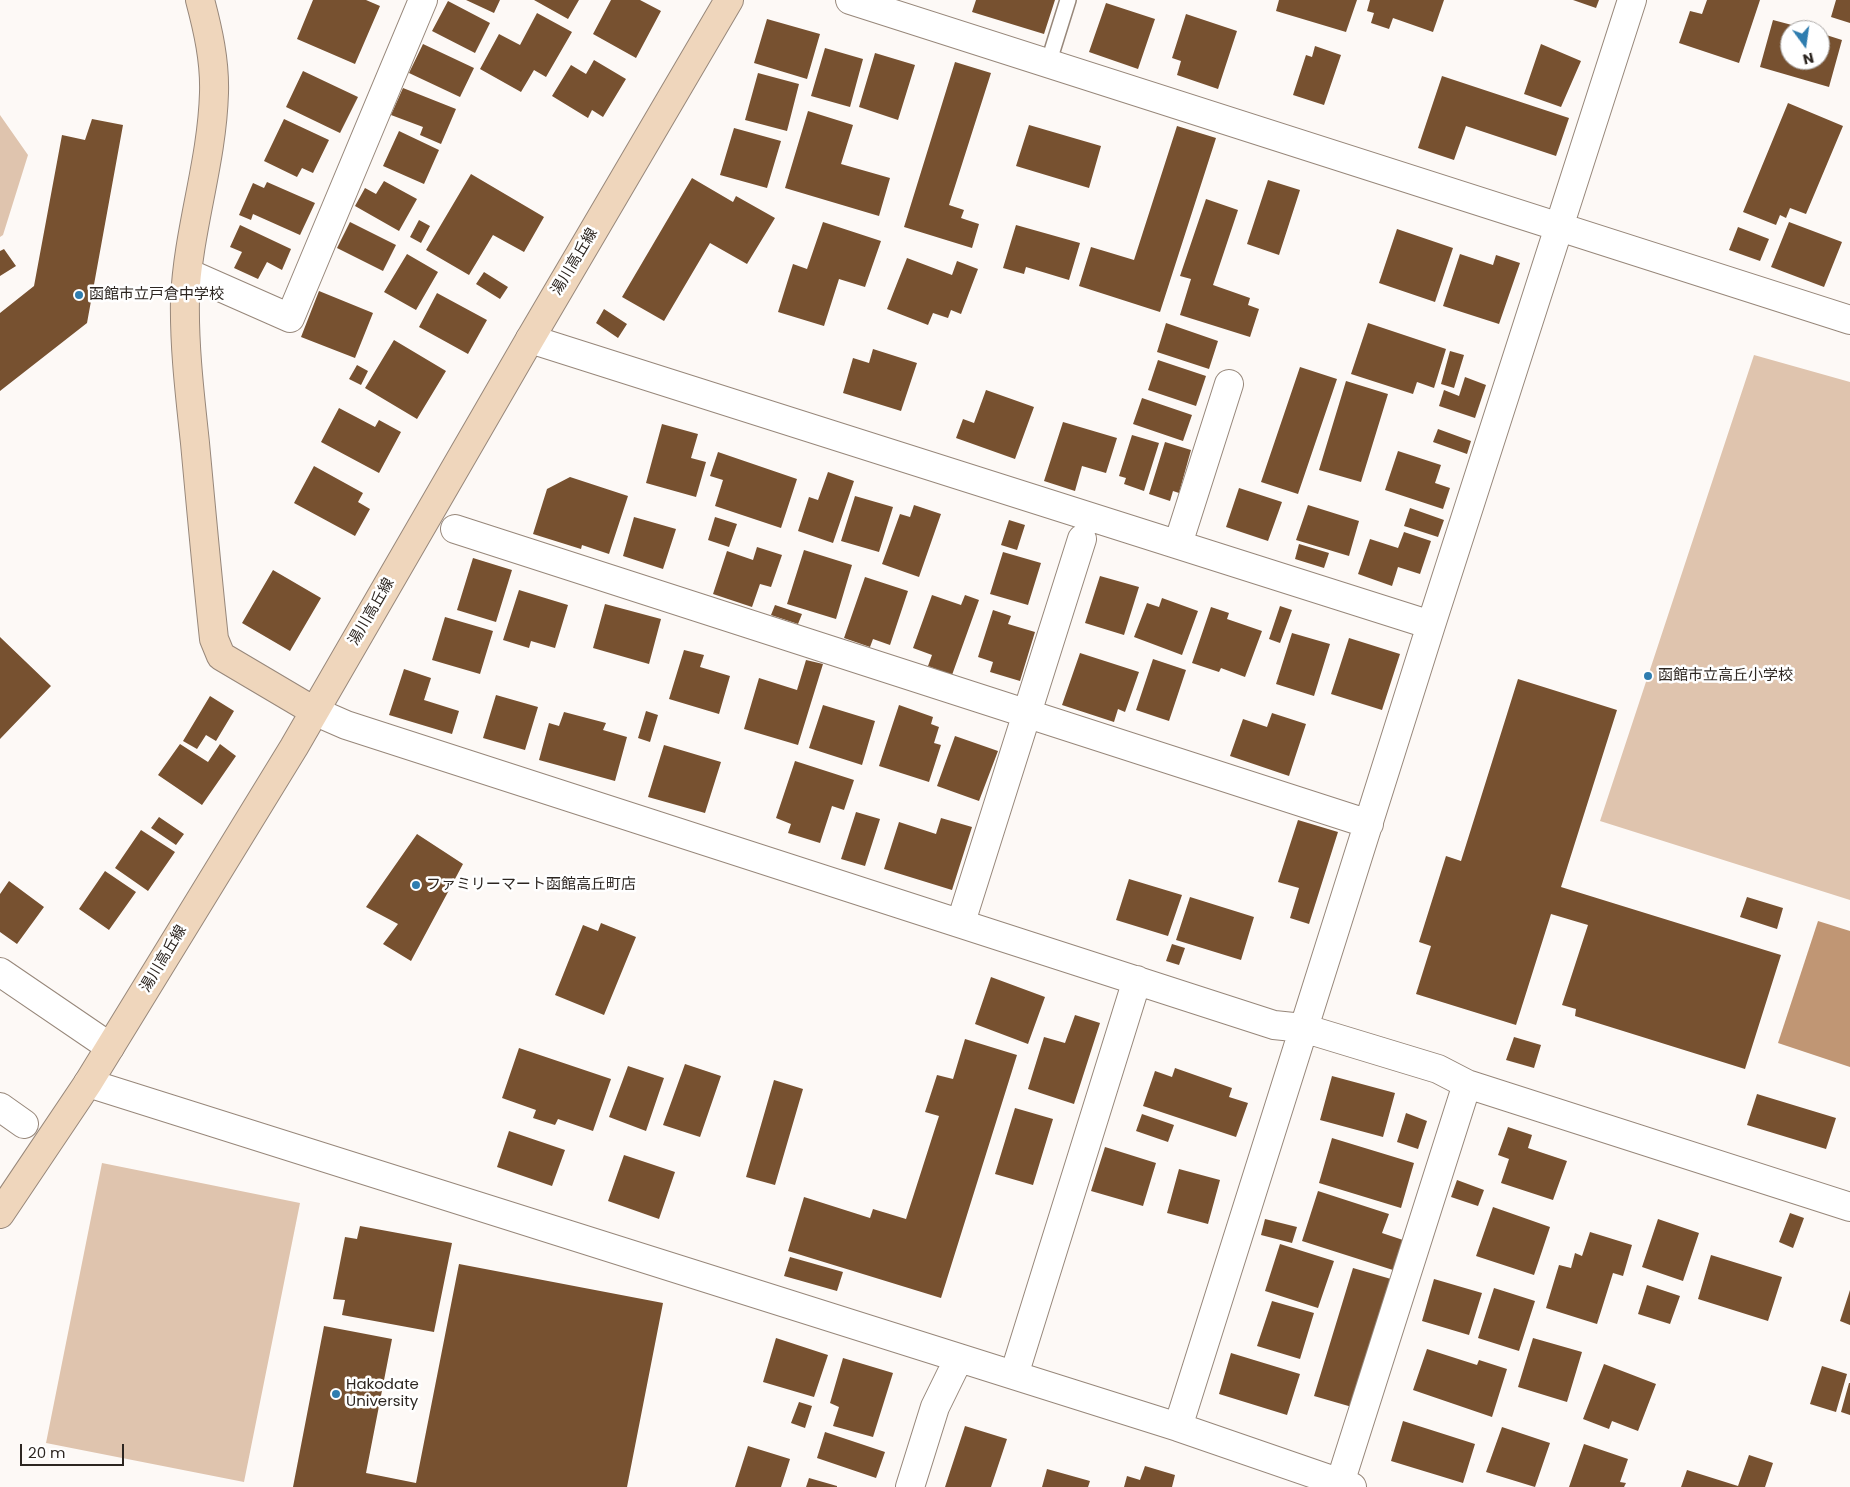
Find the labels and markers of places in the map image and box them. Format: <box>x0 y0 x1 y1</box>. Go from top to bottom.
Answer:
place label: 函館市立戸倉中学校 <box>89 286 224 304</box>
marker: 函館市立戸倉中学校 <box>73 289 85 301</box>
place label: 函館市立高丘小学校 <box>1658 667 1793 685</box>
marker: 函館市立高丘小学校 <box>1642 670 1654 682</box>
place label: ファミリーマート函館高丘町店 <box>426 876 636 894</box>
marker: ファミリーマート函館高丘町店 <box>410 879 422 891</box>
place label: Hakodate University <box>346 1376 419 1411</box>
marker: Hakodate University <box>330 1388 342 1400</box>

